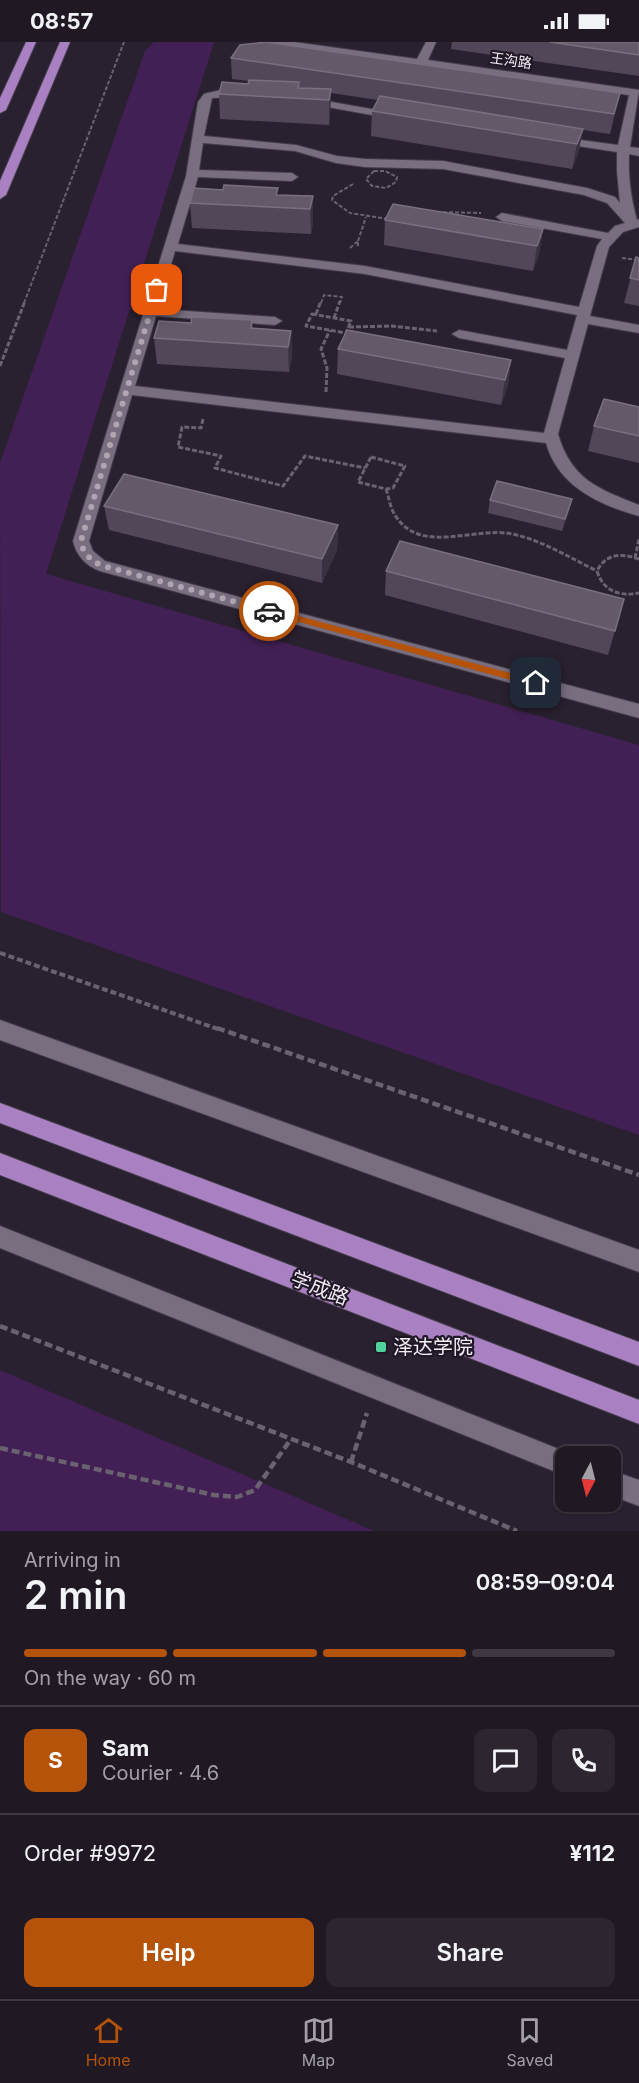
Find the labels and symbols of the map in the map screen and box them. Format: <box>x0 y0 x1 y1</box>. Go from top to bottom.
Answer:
street label: 王沟路 <box>489 49 533 71</box>
pin <box>131 264 182 315</box>
courier <box>239 581 299 641</box>
pin <box>510 657 561 708</box>
street label: 学成路 <box>288 1266 352 1310</box>
place label: 泽达学院 <box>393 1335 473 1359</box>
marker: 泽达学院 <box>374 1340 388 1354</box>
north arrow <box>555 1446 621 1512</box>

